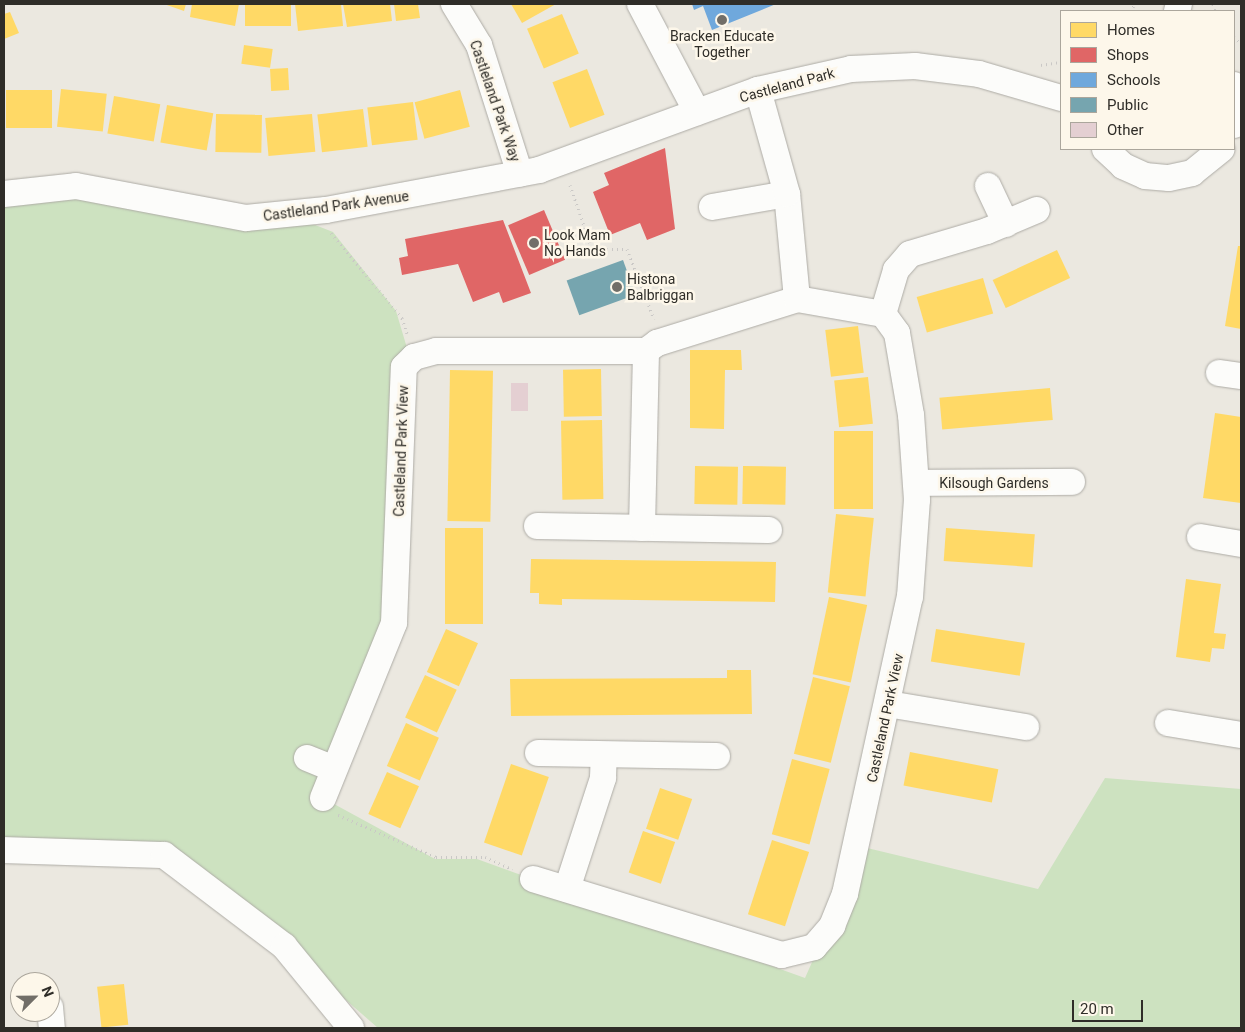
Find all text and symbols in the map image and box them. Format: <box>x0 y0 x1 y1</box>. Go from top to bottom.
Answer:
legend <box>1060 10 1235 150</box>
marker: Bracken Educate Together <box>716 14 728 26</box>
text: Homes <box>1107 21 1155 39</box>
place label: Bracken Educate Together <box>670 28 774 60</box>
street label: Castleland Park Way <box>466 38 524 164</box>
text: Shops <box>1107 46 1149 64</box>
street label: Castleland Park <box>738 64 836 106</box>
text: Schools <box>1107 71 1161 89</box>
text: Public <box>1107 96 1148 114</box>
text: Other <box>1107 121 1144 139</box>
street label: Castleland Park Avenue <box>262 187 410 225</box>
place label: Look Mam No Hands <box>544 227 610 260</box>
marker: Look Mam No Hands <box>528 237 540 249</box>
place label: Histona Balbriggan <box>627 271 694 304</box>
marker: Histona Balbriggan <box>611 281 623 293</box>
street label: Castleland Park View <box>390 385 412 517</box>
street label: Kilsough Gardens <box>939 475 1049 491</box>
street label: Castleland Park View <box>863 652 907 784</box>
north arrow <box>10 972 60 1022</box>
text: N <box>39 984 57 999</box>
scale bar <box>1075 990 1146 1022</box>
text: 20 m <box>1080 1000 1114 1018</box>

